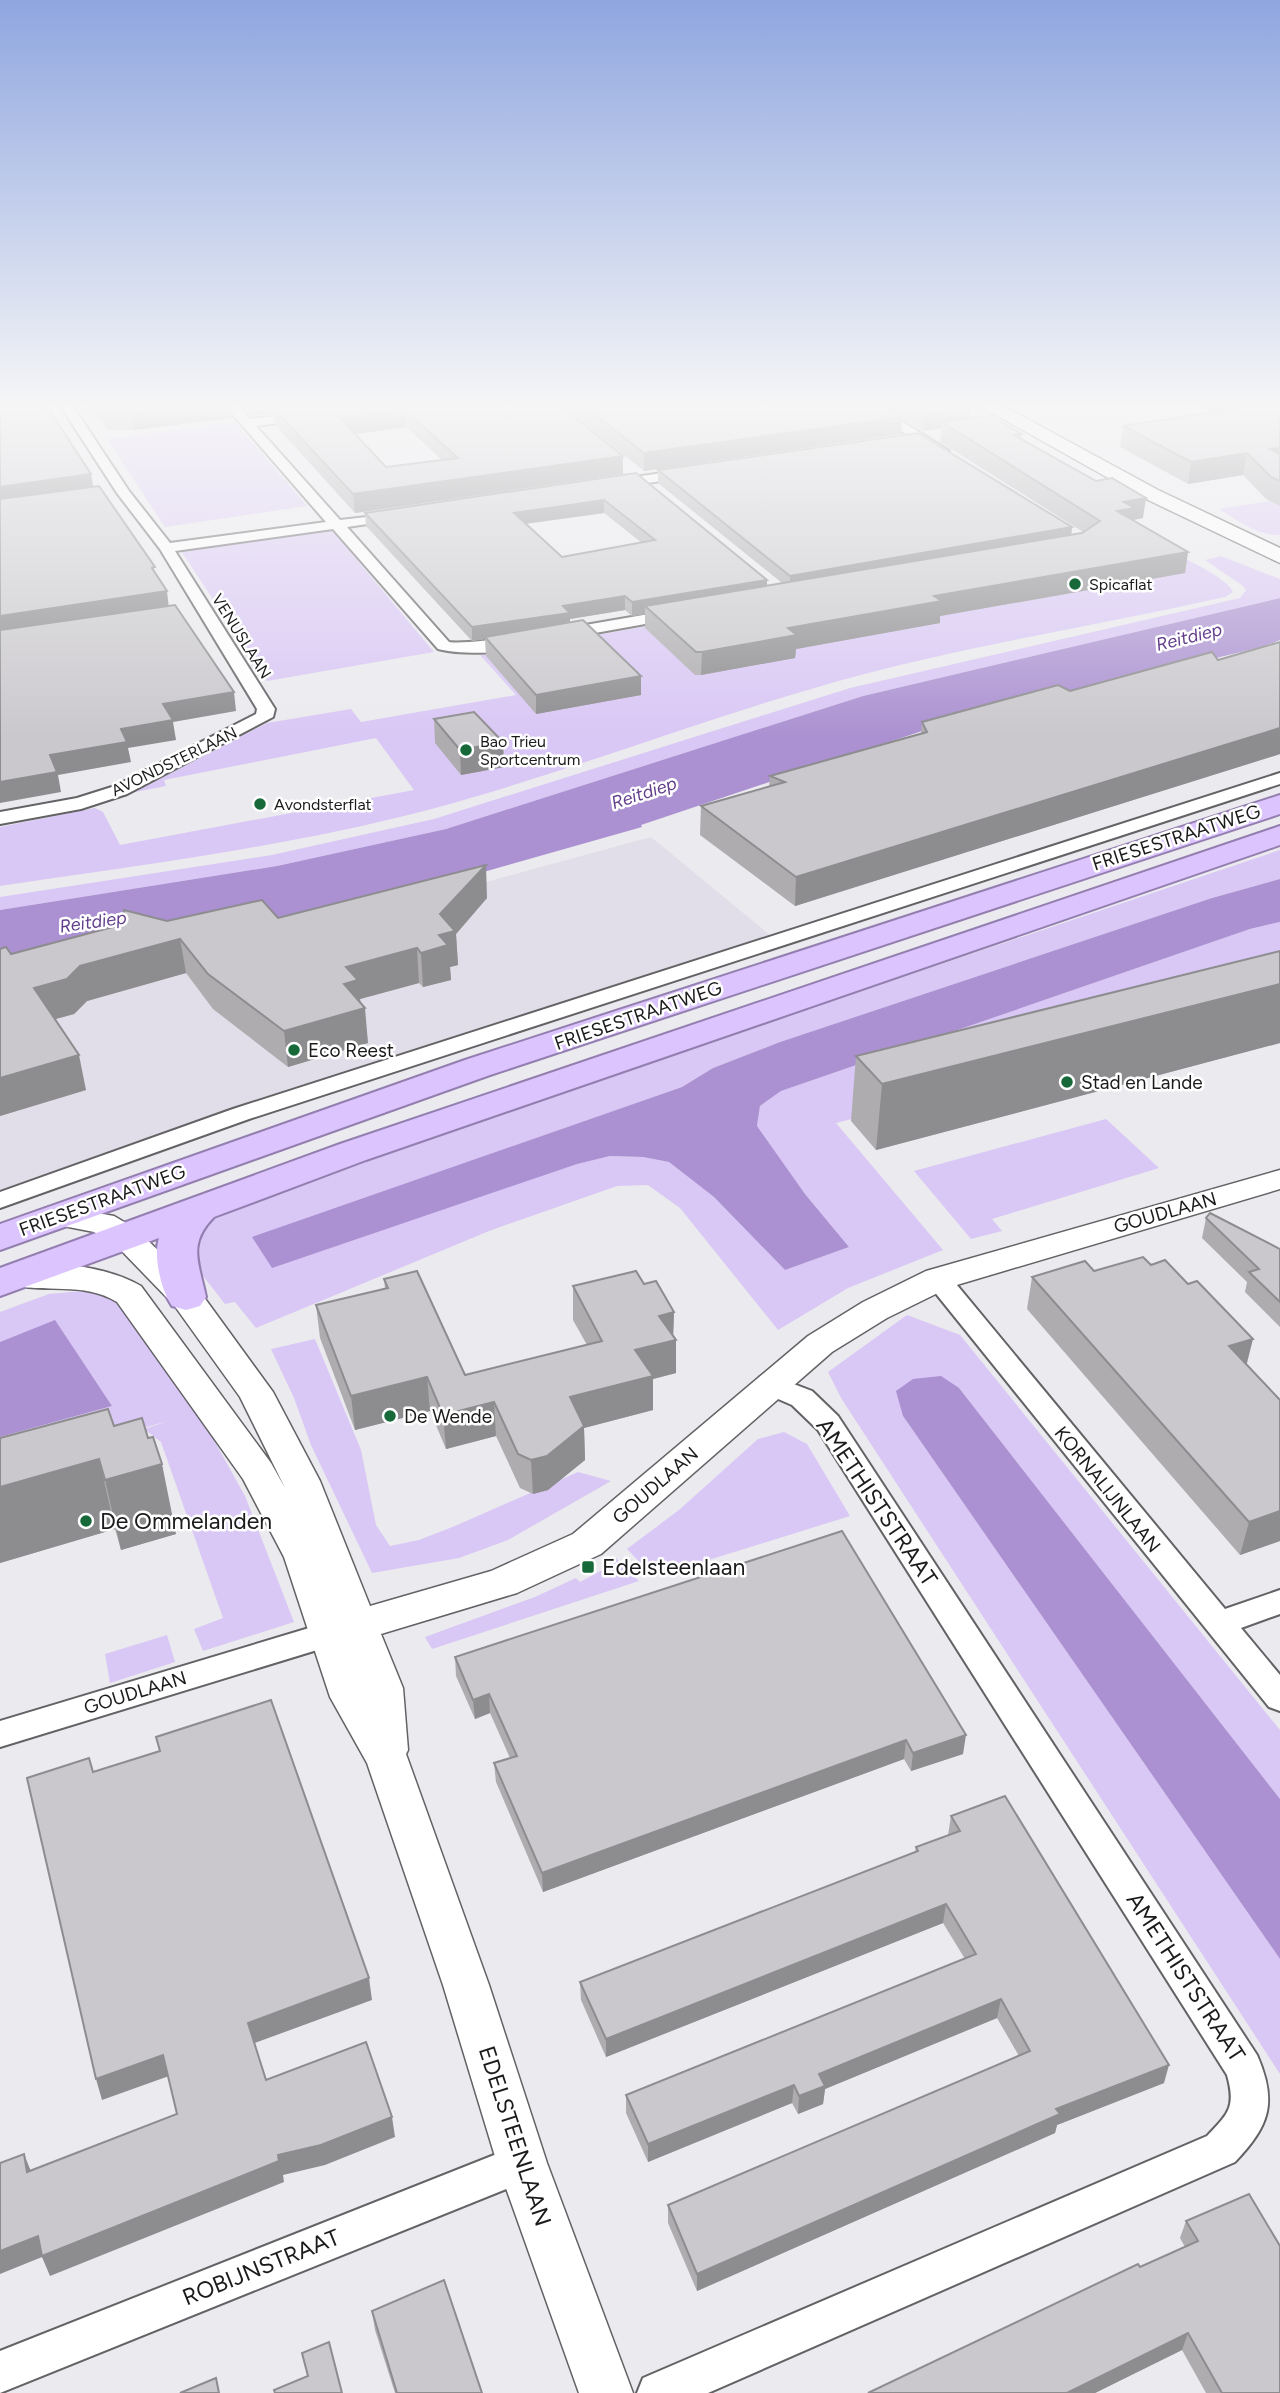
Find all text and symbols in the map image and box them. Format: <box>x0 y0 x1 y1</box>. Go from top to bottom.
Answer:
place label: Spicaflat <box>1089 575 1152 594</box>
marker: Spicaflat <box>1067 576 1083 592</box>
street label: VENUSLAAN <box>208 590 275 682</box>
water label: Reitdiep <box>1154 618 1225 656</box>
street label: AVONDSTERLAAN <box>108 723 240 800</box>
place label: Bao Trieu Sportcentrum <box>480 732 580 769</box>
marker: Bao Trieu Sportcentrum <box>458 742 474 758</box>
water label: Reitdiep <box>609 772 680 814</box>
place label: Avondsterflat <box>274 795 372 814</box>
marker: Avondsterflat <box>252 796 268 812</box>
street label: FRIESESTRAATWEG <box>1089 799 1263 876</box>
water label: Reitdiep <box>58 906 128 938</box>
street label: FRIESESTRAATWEG <box>551 976 725 1055</box>
place label: Eco Reest <box>308 1039 394 1062</box>
marker: Eco Reest <box>286 1042 302 1058</box>
place label: Stad en Lande <box>1081 1071 1203 1094</box>
marker: Stad en Lande <box>1059 1074 1075 1090</box>
street label: FRIESESTRAATWEG <box>16 1160 189 1241</box>
street label: GOUDLAAN <box>1111 1187 1219 1238</box>
place label: De Wende <box>404 1405 492 1428</box>
marker: De Wende <box>382 1408 398 1424</box>
street label: AMETHISTSTRAAT <box>810 1413 944 1592</box>
street label: KORNALIJNLAAN <box>1050 1422 1166 1557</box>
street label: GOUDLAAN <box>608 1442 703 1529</box>
place label: De Ommelanden <box>100 1507 272 1535</box>
marker: De Ommelanden <box>78 1513 94 1529</box>
place label: Edelsteenlaan <box>602 1553 745 1581</box>
marker: Edelsteenlaan <box>580 1559 596 1575</box>
street label: GOUDLAAN <box>81 1666 189 1719</box>
street label: AMETHISTSTRAAT <box>1121 1887 1251 2067</box>
street label: EDELSTEENLAAN <box>473 2042 557 2230</box>
street label: ROBIJNSTRAAT <box>178 2223 344 2311</box>

